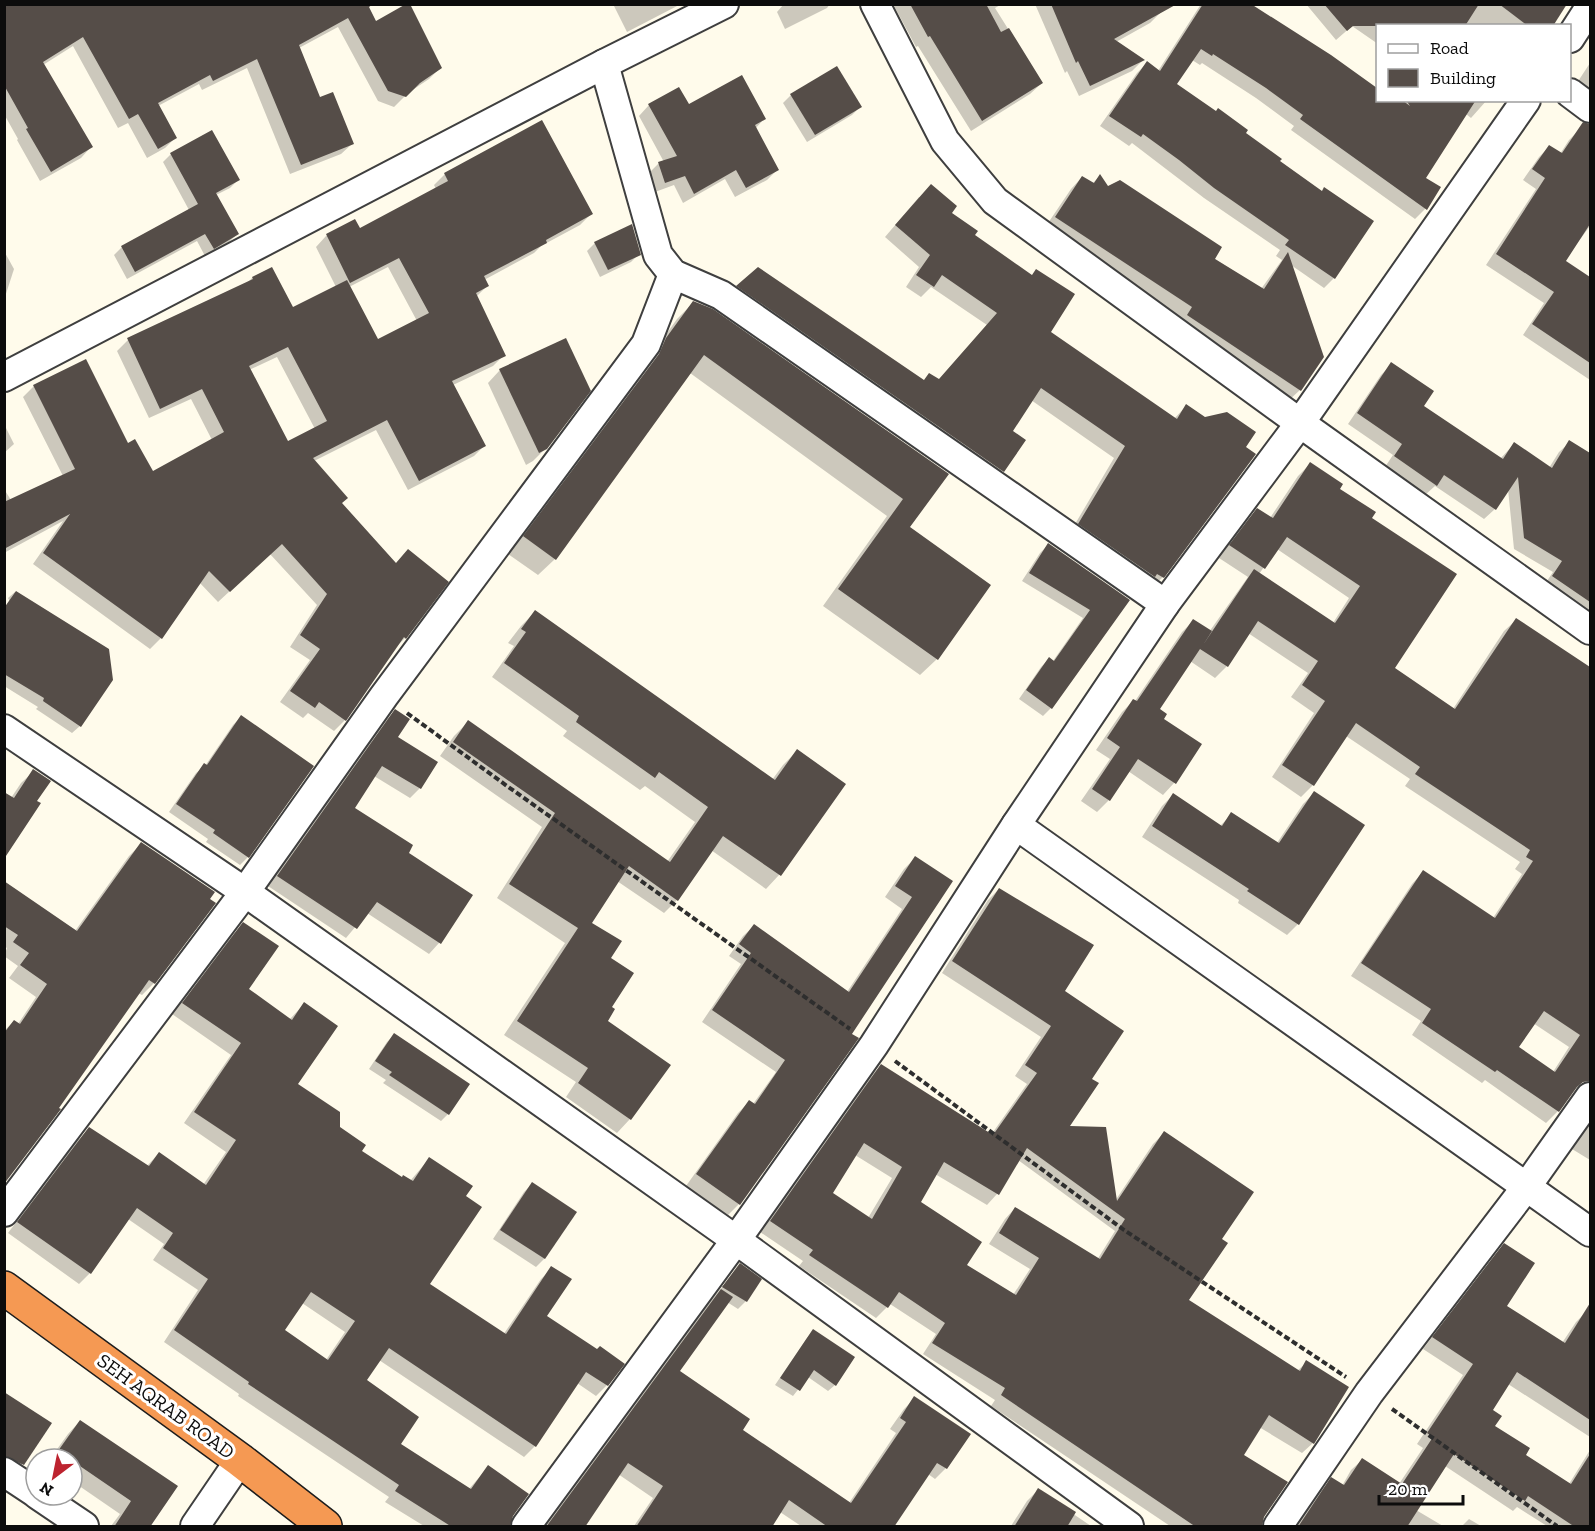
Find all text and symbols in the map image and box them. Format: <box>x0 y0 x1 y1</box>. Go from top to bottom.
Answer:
legend <box>1376 24 1571 102</box>
text: Road <box>1430 37 1469 59</box>
text: Building <box>1430 67 1496 89</box>
street label: SEH AQRAB ROAD <box>93 1348 239 1464</box>
north arrow <box>24 1447 84 1507</box>
scale bar <box>1379 1468 1463 1506</box>
text: N <box>36 1478 57 1501</box>
text: 20 m <box>1388 1478 1428 1500</box>

